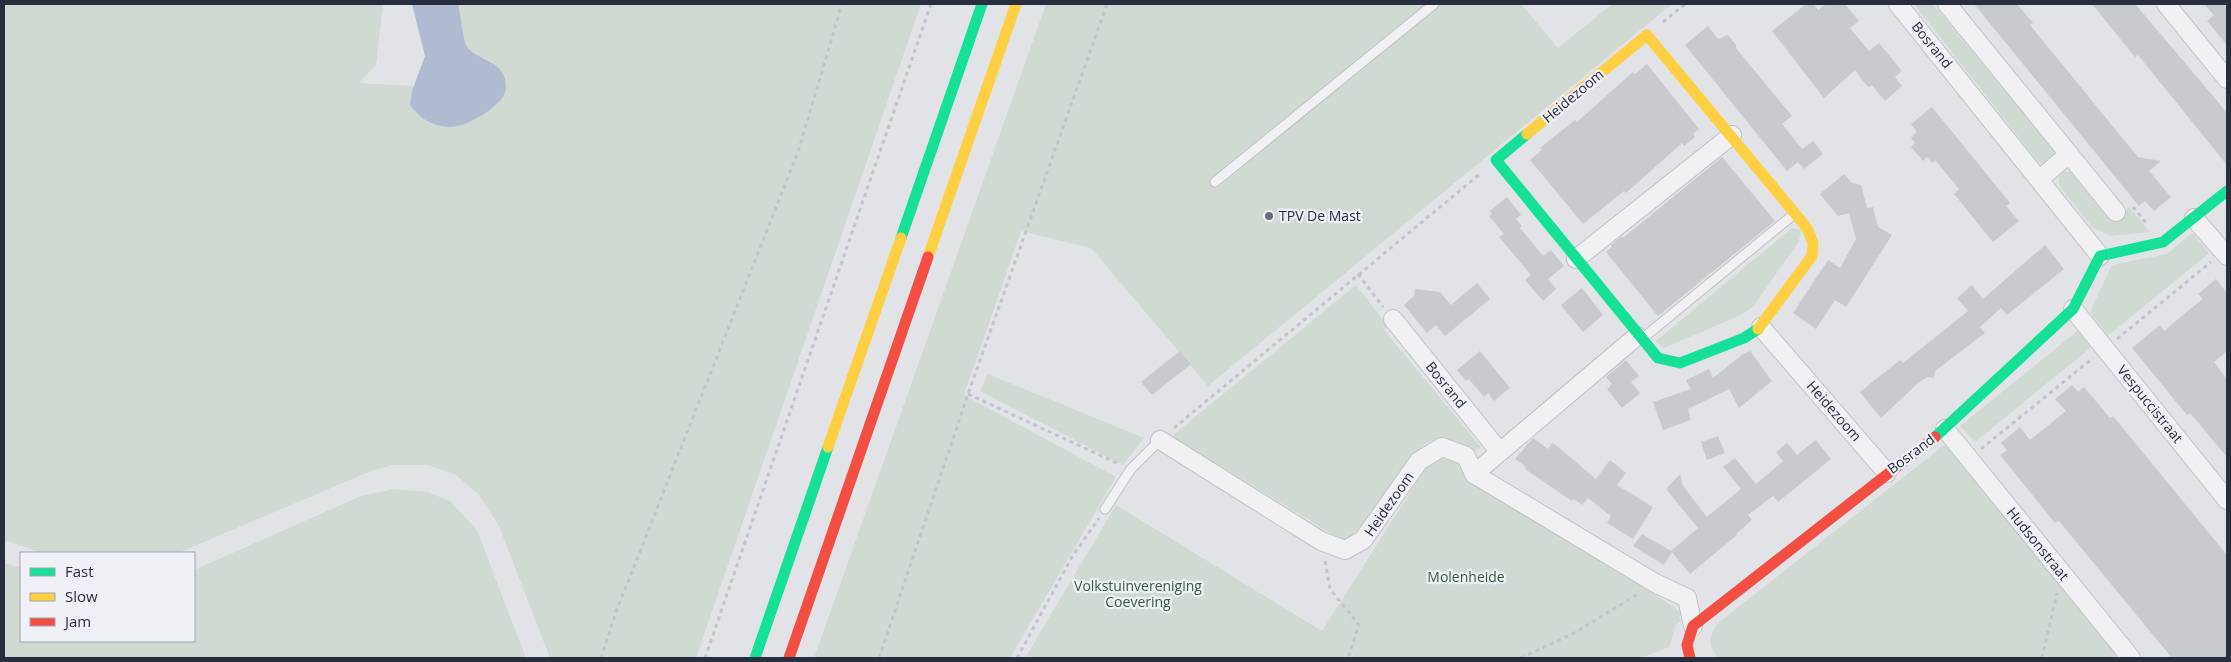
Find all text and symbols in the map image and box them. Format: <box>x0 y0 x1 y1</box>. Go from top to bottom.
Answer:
street label: Bosrand <box>1908 17 1957 72</box>
street label: Heidezoom <box>1538 64 1607 127</box>
place label: TPV De Mast <box>1279 206 1361 225</box>
marker: TPV De Mast <box>1263 210 1275 222</box>
street label: Bosrand <box>1422 357 1471 412</box>
street label: Vespuccistraat <box>2113 361 2188 447</box>
street label: Heidezoom <box>1803 376 1866 445</box>
street label: Bosrand <box>1883 430 1938 478</box>
street label: Heidezoom <box>1359 468 1418 540</box>
street label: Hudsonstraat <box>2003 503 2074 584</box>
legend <box>20 552 195 642</box>
text: Fast <box>65 561 94 581</box>
park label: Molenheide <box>1427 567 1505 586</box>
park label: Volkstuinvereniging Coevering <box>1074 576 1202 611</box>
text: Slow <box>65 586 98 606</box>
text: Jam <box>63 611 91 631</box>

